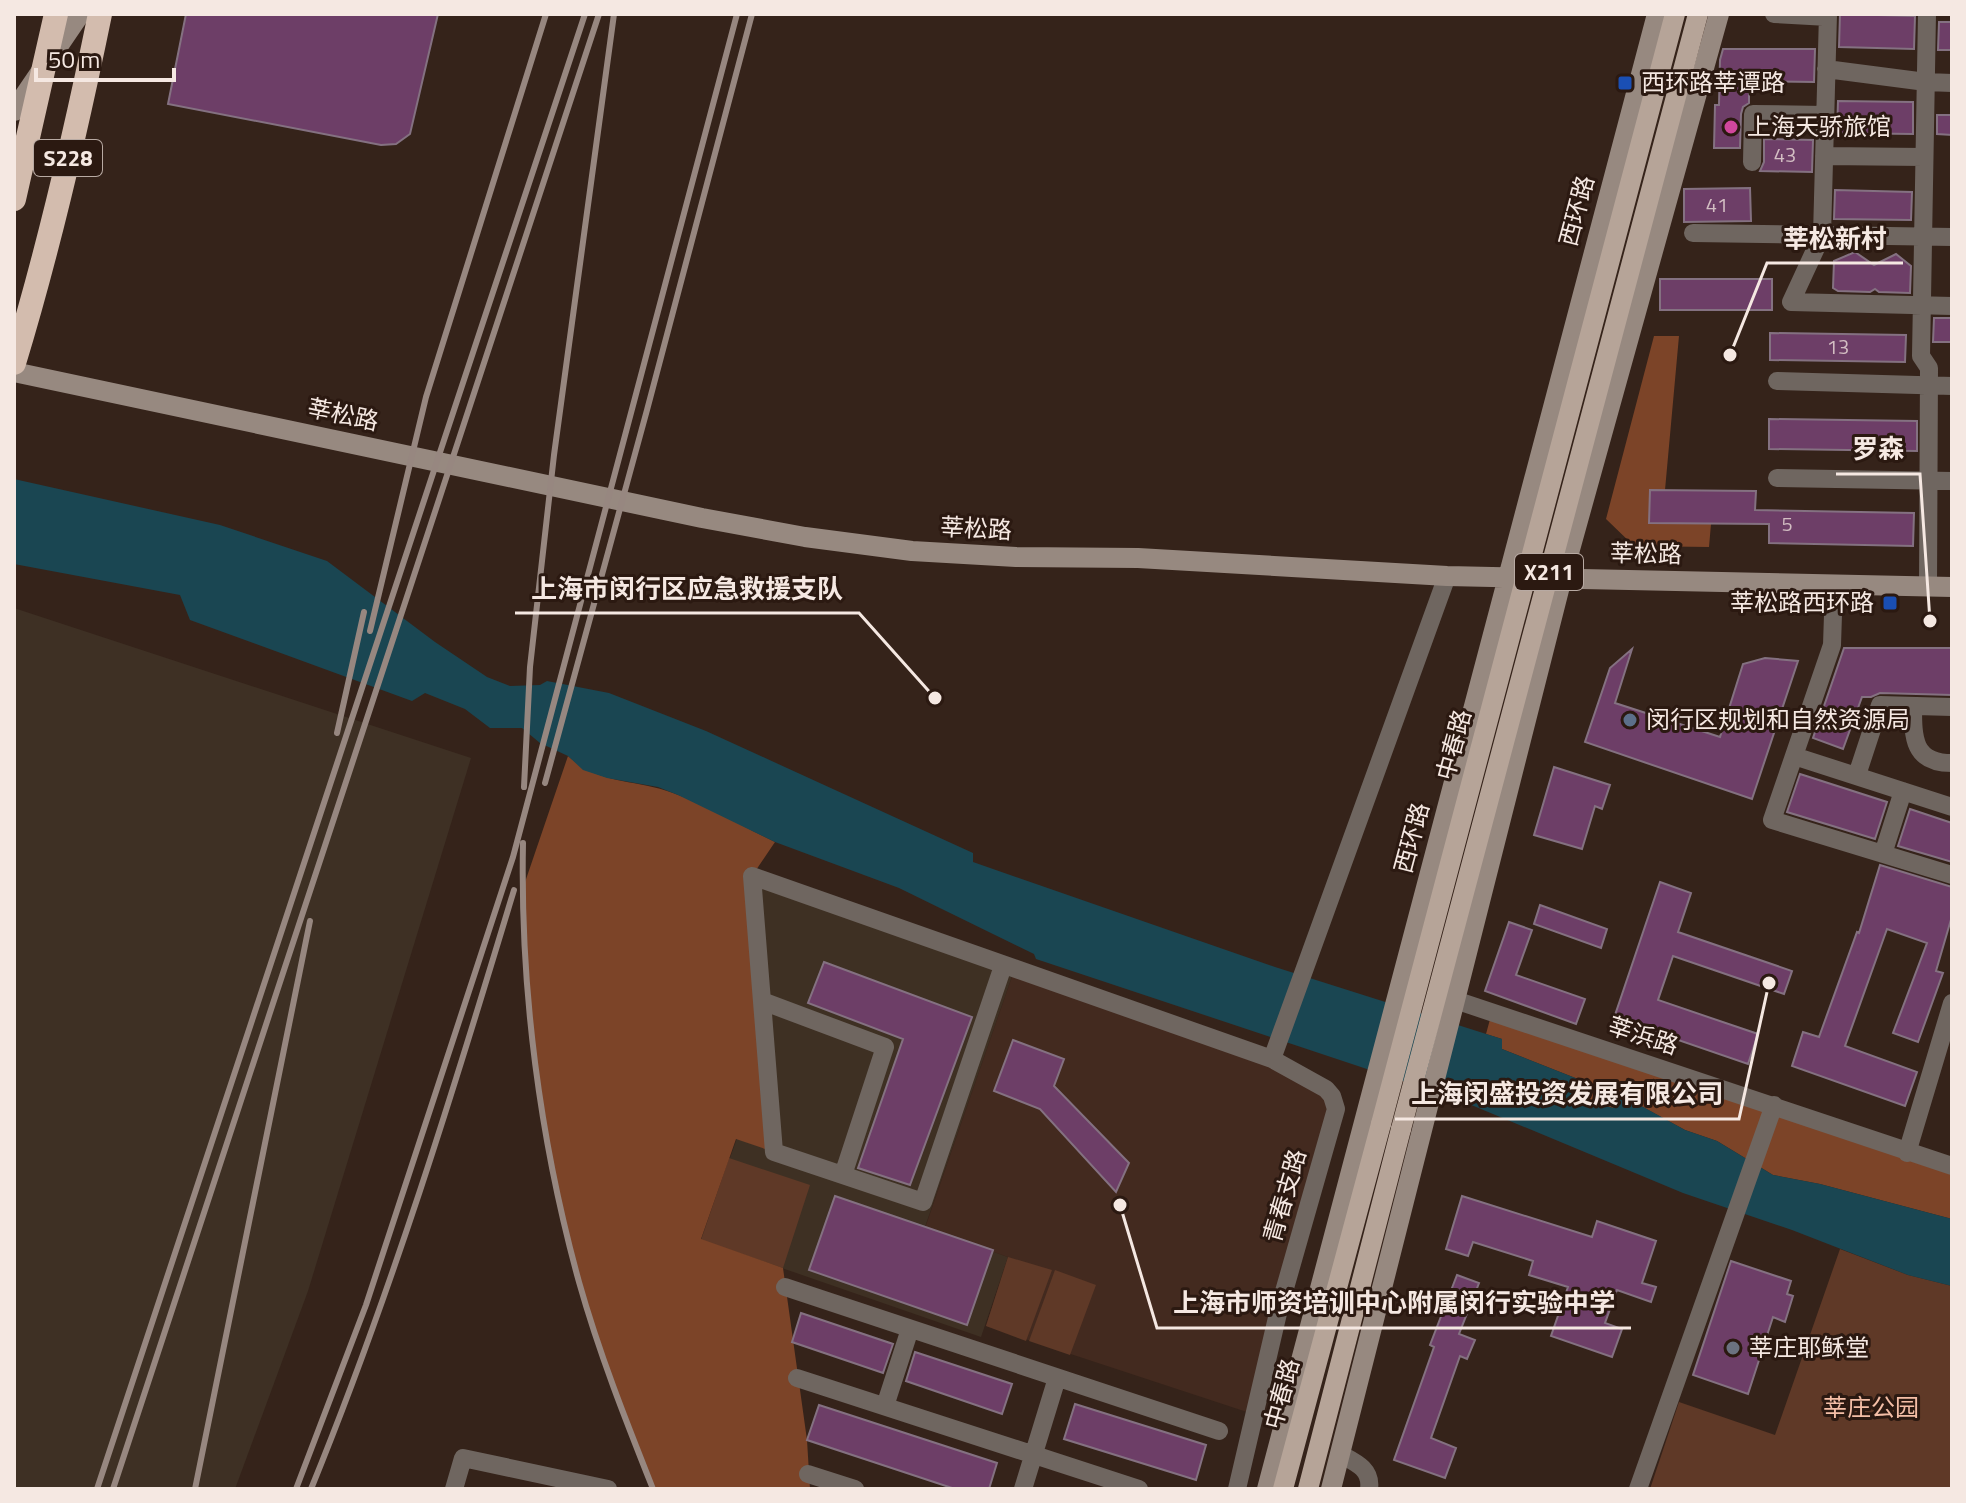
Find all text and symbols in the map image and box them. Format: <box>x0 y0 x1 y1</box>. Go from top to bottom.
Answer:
scale bar <box>36 32 174 82</box>
text: 50 m <box>48 41 100 77</box>
place label: 西环路莘谭路 <box>1641 64 1785 100</box>
marker: 西环路莘谭路 <box>1616 74 1634 92</box>
place label: 上海天骄旅馆 <box>1747 108 1891 144</box>
marker: 上海天骄旅馆 <box>1722 118 1740 136</box>
house number: 43 <box>1774 139 1796 170</box>
road number: S228 <box>34 140 102 176</box>
street label: 西环路 <box>1549 171 1603 250</box>
house number: 41 <box>1706 189 1728 220</box>
callout: 莘松新村 <box>1767 213 1903 263</box>
text: 莘松新村 <box>1783 219 1887 258</box>
house number: 13 <box>1827 331 1849 362</box>
street label: 莘松路 <box>304 389 382 439</box>
callout: 罗森 <box>1836 424 1920 474</box>
text: 罗森 <box>1852 429 1904 468</box>
street label: 莘松路 <box>939 508 1013 548</box>
house number: 5 <box>1781 508 1793 539</box>
street label: 莘松路 <box>1610 534 1682 572</box>
road number: X211 <box>1515 554 1583 590</box>
callout: 上海市闵行区应急救援支队 <box>515 563 859 613</box>
text: 上海市闵行区应急救援支队 <box>531 569 843 608</box>
place label: 莘松路西环路 <box>1730 584 1874 620</box>
marker: 莘松路西环路 <box>1881 594 1899 612</box>
place label: 闵行区规划和自然资源局 <box>1646 701 1910 737</box>
street label: 中春路 <box>1426 705 1480 784</box>
marker: 闵行区规划和自然资源局 <box>1621 711 1639 729</box>
street label: 西环路 <box>1384 798 1438 877</box>
street label: 莘浜路 <box>1604 1007 1683 1063</box>
callout: 上海闵盛投资发展有限公司 <box>1395 1069 1739 1119</box>
text: 上海闵盛投资发展有限公司 <box>1411 1074 1723 1113</box>
street label: 青春支路 <box>1254 1145 1315 1247</box>
callout: 上海市师资培训中心附属闵行实验中学 <box>1157 1278 1631 1328</box>
text: 上海市师资培训中心附属闵行实验中学 <box>1173 1283 1615 1322</box>
place label: 莘庄耶稣堂 <box>1749 1329 1869 1365</box>
marker: 莘庄耶稣堂 <box>1724 1339 1742 1357</box>
street label: 中春路 <box>1254 1354 1308 1433</box>
park label: 莘庄公园 <box>1823 1389 1919 1425</box>

